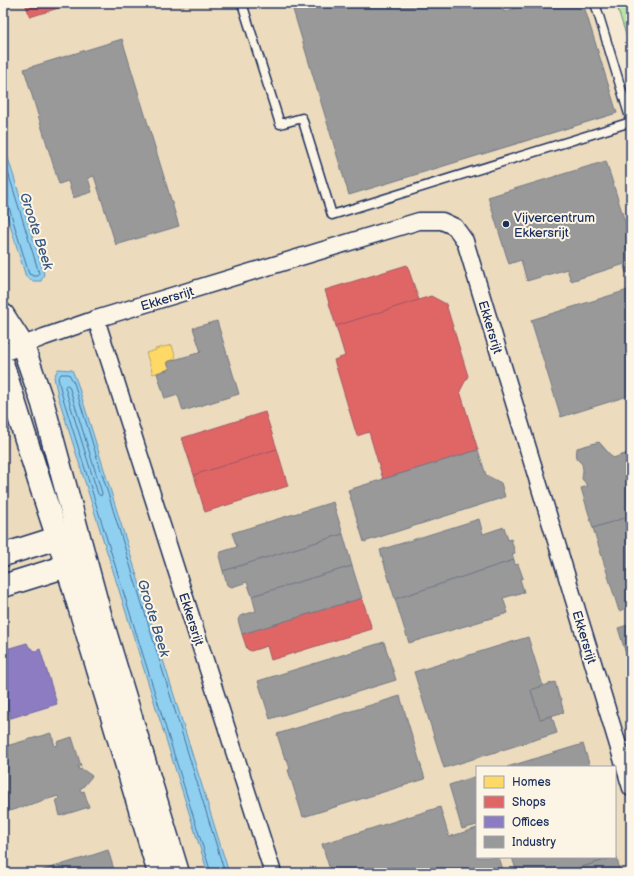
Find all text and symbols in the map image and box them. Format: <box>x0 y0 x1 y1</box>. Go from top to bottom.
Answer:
water label: Groote Beek <box>16 190 57 273</box>
place label: Vijvercentrum Ekkersrijt <box>514 210 595 241</box>
marker: Vijvercentrum Ekkersrijt <box>501 219 511 229</box>
street label: Ekkersrijt <box>139 283 196 315</box>
street label: Ekkersrijt <box>474 299 506 356</box>
water label: Groote Beek <box>134 577 174 660</box>
street label: Ekkersrijt <box>175 591 207 648</box>
street label: Ekkersrijt <box>568 609 600 666</box>
legend <box>476 766 616 858</box>
text: Homes <box>512 775 551 790</box>
text: Shops <box>512 795 546 810</box>
text: Offices <box>512 815 549 830</box>
text: Industry <box>512 835 557 850</box>

